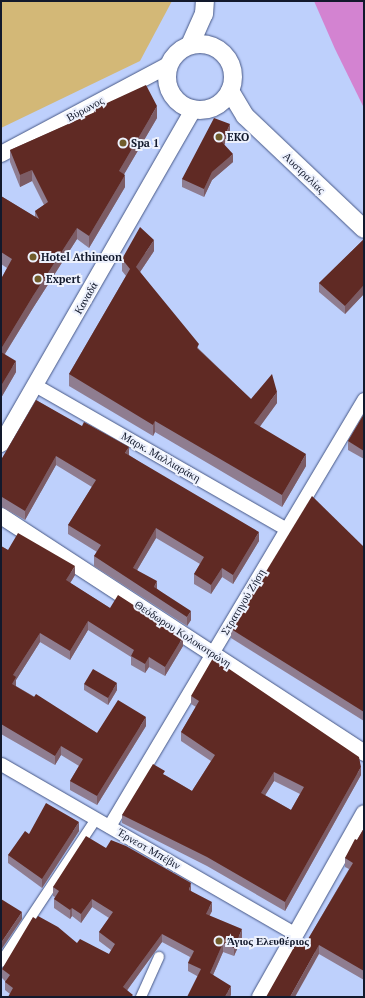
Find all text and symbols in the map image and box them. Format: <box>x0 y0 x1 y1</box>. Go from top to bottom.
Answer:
street label: Βύρωνος <box>64 94 106 124</box>
place label: EKO <box>227 130 249 144</box>
marker: EKO <box>214 132 224 142</box>
place label: Spa 1 <box>131 136 159 150</box>
marker: Spa 1 <box>118 138 128 148</box>
street label: Αυστραλίας <box>280 150 328 196</box>
place label: Hotel Athineon <box>41 250 122 264</box>
marker: Hotel Athineon <box>28 252 38 262</box>
place label: Expert <box>46 272 81 286</box>
marker: Expert <box>33 274 43 284</box>
street label: Καναδά <box>72 280 100 316</box>
street label: Μαρκ. Μαλλιαράκη <box>119 429 203 485</box>
street label: Στρατηγού Ζήση <box>218 567 268 637</box>
street label: Θεόδωρου Κολοκοτρώνη <box>132 598 234 670</box>
street label: Έρνεστ Μπέβιν <box>115 826 183 872</box>
place label: Άγιος Ελευθέριος <box>227 934 309 948</box>
marker: Άγιος Ελευθέριος <box>214 936 224 946</box>

